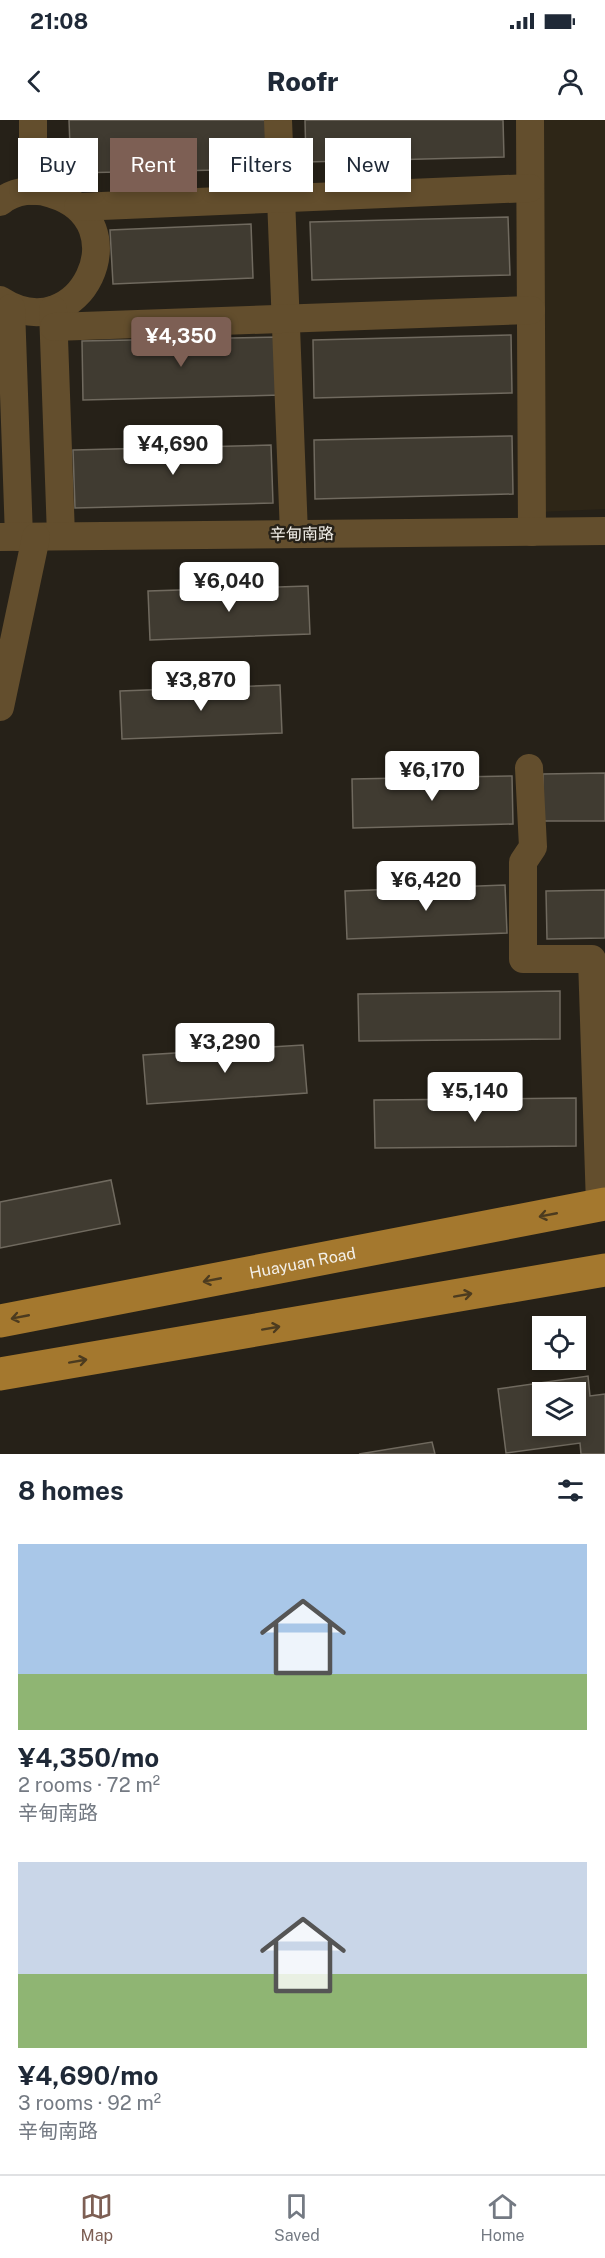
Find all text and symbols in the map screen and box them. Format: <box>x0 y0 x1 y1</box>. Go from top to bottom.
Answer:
text: 21:08 <box>30 8 88 34</box>
icon: back <box>18 65 51 98</box>
text: Roofr <box>267 65 338 97</box>
icon: person <box>554 65 587 98</box>
chip: Buy <box>18 138 98 192</box>
chip: Rent <box>110 138 197 192</box>
chip: Filters <box>209 138 313 192</box>
chip: New <box>325 138 411 192</box>
pin: ¥4,350 <box>132 317 230 368</box>
text: ¥4,350 <box>145 324 217 348</box>
pin: ¥4,690 <box>124 425 222 476</box>
text: ¥4,690 <box>138 432 209 456</box>
street label: 辛甸南路 <box>270 524 334 544</box>
pin: ¥6,040 <box>180 562 278 613</box>
text: ¥6,040 <box>194 569 264 593</box>
pin: ¥3,870 <box>152 661 250 712</box>
text: ¥3,870 <box>166 668 236 692</box>
pin: ¥6,170 <box>383 751 481 802</box>
text: ¥6,170 <box>399 758 465 782</box>
pin: ¥6,420 <box>377 861 475 912</box>
text: ¥6,420 <box>391 868 461 892</box>
pin: ¥3,290 <box>176 1023 274 1074</box>
text: ¥3,290 <box>189 1030 261 1054</box>
pin: ¥5,140 <box>426 1072 524 1123</box>
text: ¥5,140 <box>442 1079 508 1103</box>
one-way arrow <box>538 1210 558 1221</box>
street label: Huayuan Road <box>248 1243 357 1282</box>
one-way arrow <box>202 1275 222 1286</box>
one-way arrow <box>452 1289 472 1300</box>
one-way arrow <box>11 1312 31 1323</box>
map controls <box>532 1316 586 1436</box>
button: locate <box>532 1316 586 1370</box>
one-way arrow <box>260 1322 280 1333</box>
one-way arrow <box>68 1355 88 1366</box>
button: layers <box>532 1382 586 1436</box>
icon: filters <box>554 1474 587 1507</box>
text: 8 homes <box>18 1475 124 1506</box>
icon: home <box>249 1583 357 1691</box>
text: ¥4,350/mo <box>18 1742 159 1773</box>
text: 2 rooms · 72 m² <box>18 1773 160 1797</box>
text: 辛甸南路 <box>18 1801 98 1825</box>
icon: home <box>249 1901 357 2009</box>
text: ¥4,690/mo <box>18 2060 158 2091</box>
text: 3 rooms · 92 m² <box>18 2091 161 2115</box>
text: 辛甸南路 <box>18 2119 98 2143</box>
tab: Map <box>80 2190 113 2245</box>
tab: Saved <box>274 2190 320 2245</box>
tab: Home <box>481 2190 525 2245</box>

